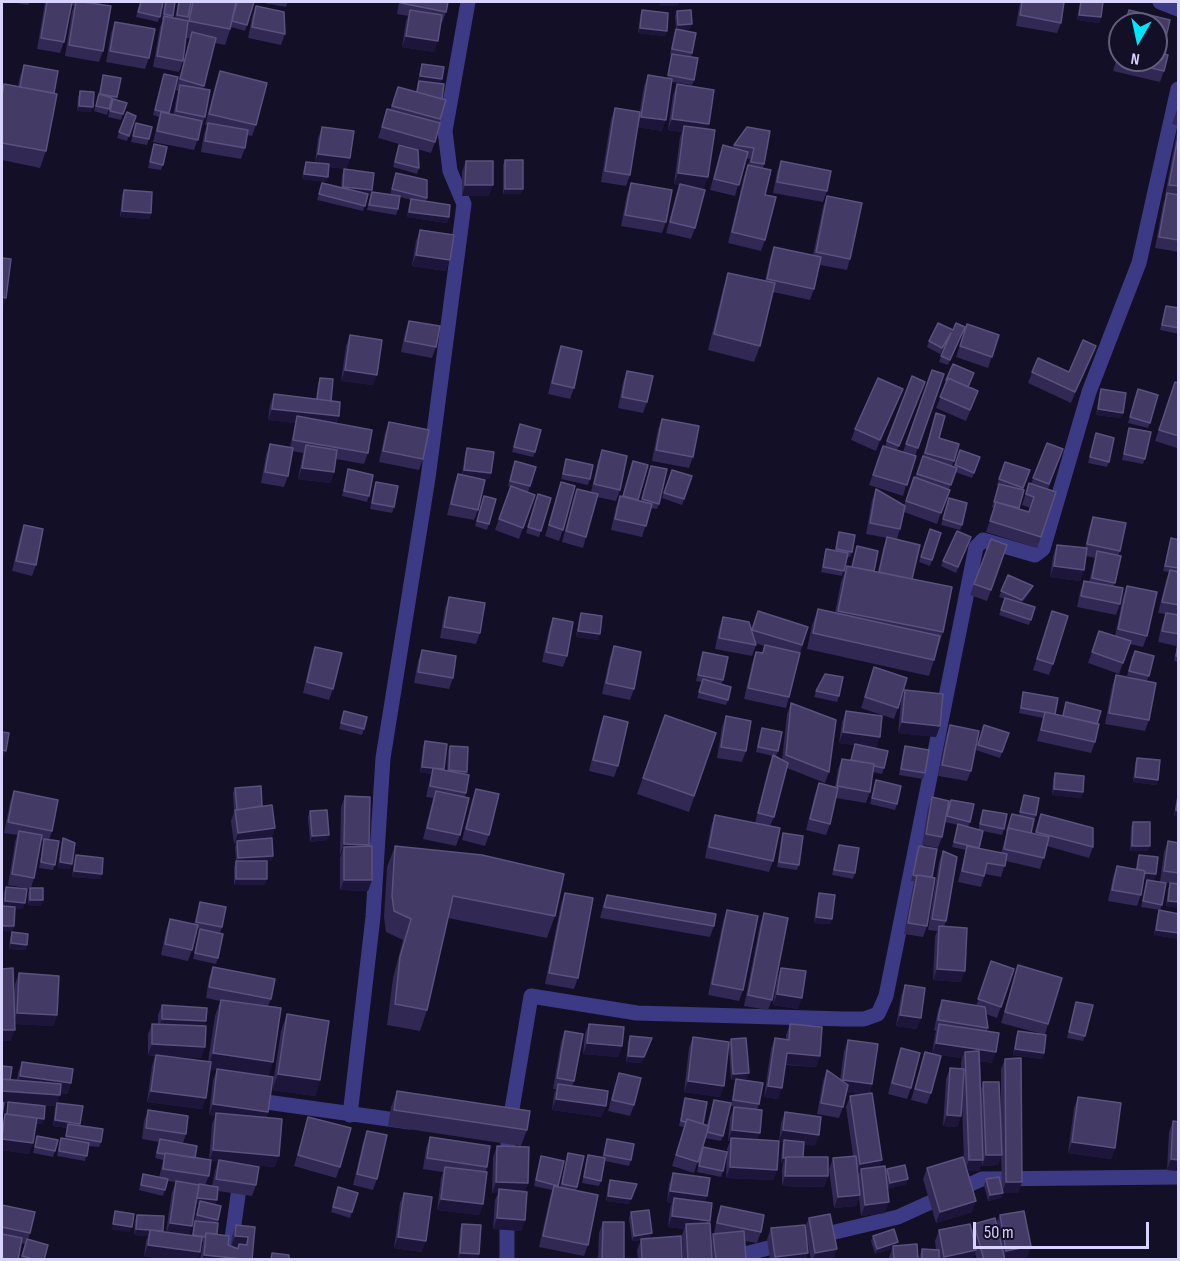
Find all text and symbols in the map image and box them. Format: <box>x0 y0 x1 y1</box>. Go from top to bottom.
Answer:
north arrow <box>1108 12 1168 72</box>
text: N <box>1130 48 1141 68</box>
scale bar <box>976 1210 1152 1248</box>
text: 50 m <box>984 1222 1014 1243</box>

